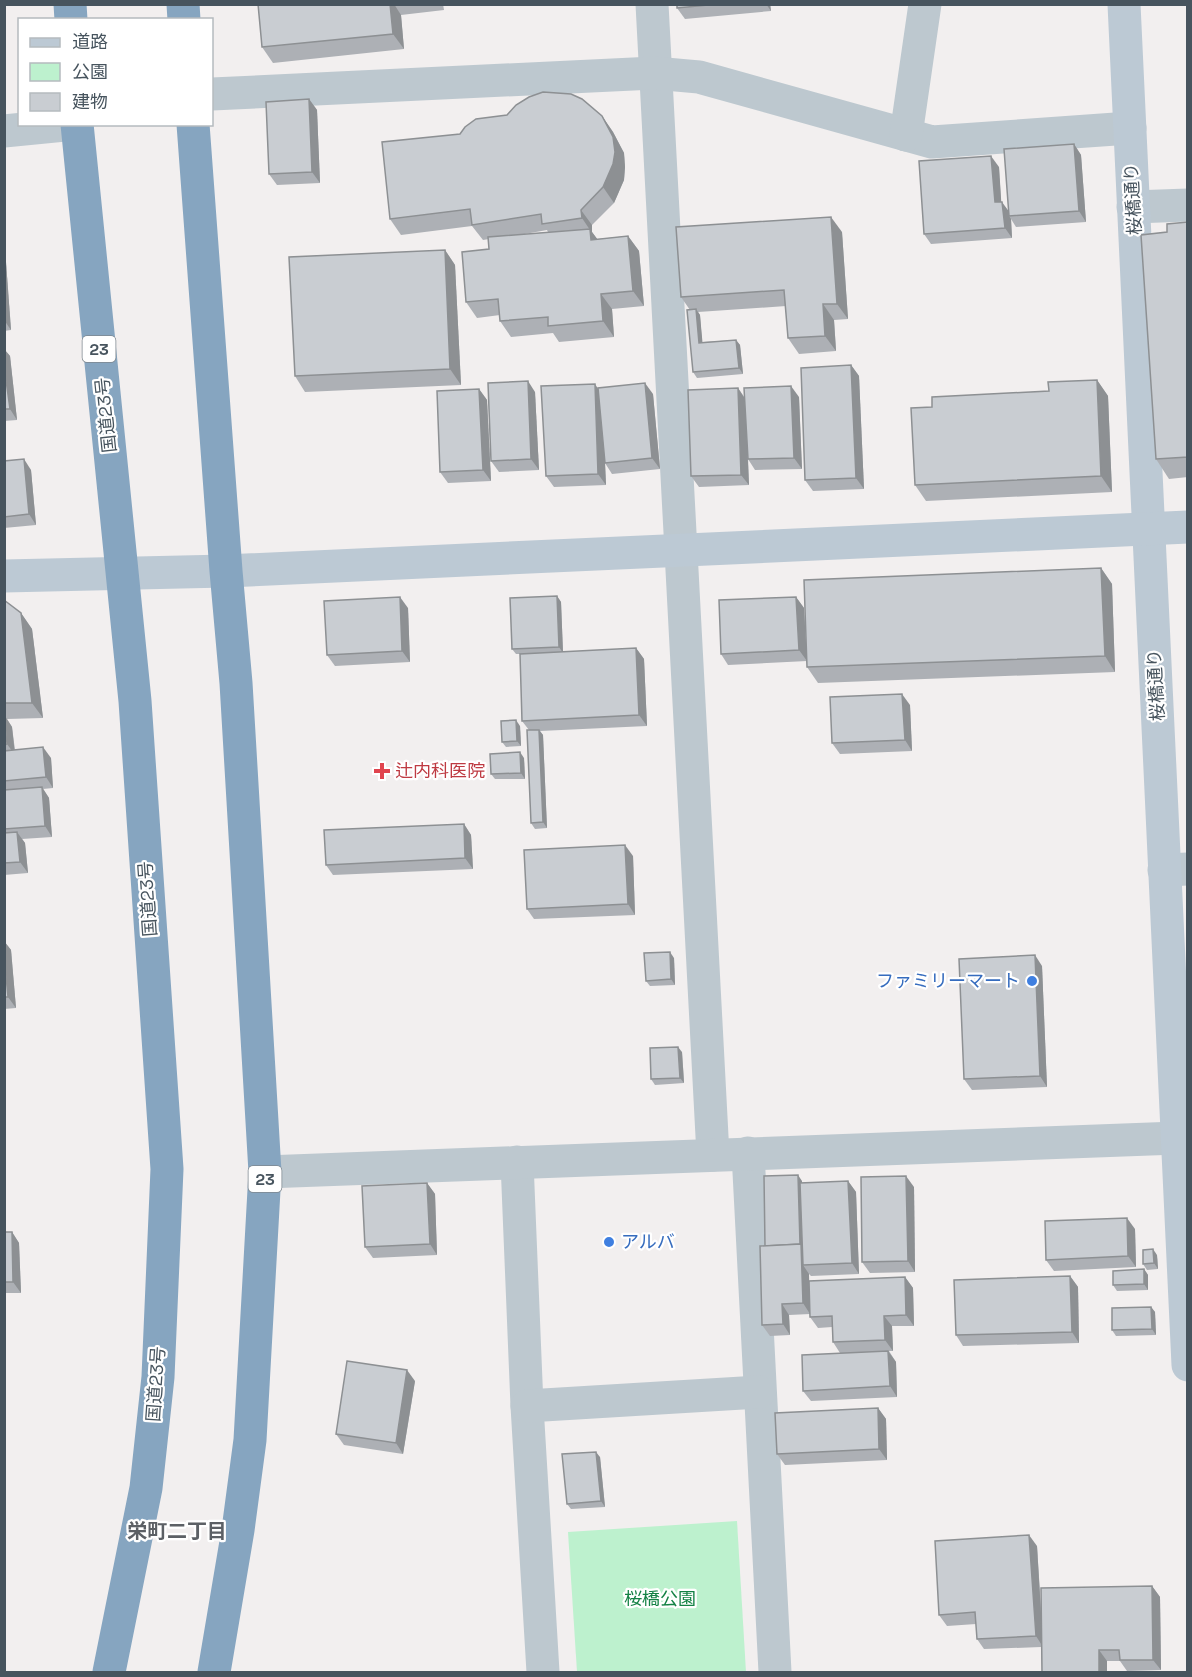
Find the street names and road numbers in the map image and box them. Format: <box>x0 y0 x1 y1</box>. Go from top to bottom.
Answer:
street label: 桜橋通り <box>1119 162 1146 236</box>
road number: 23 <box>82 336 116 362</box>
street label: 国道23号 <box>90 376 121 454</box>
street label: 桜橋通り <box>1142 648 1169 722</box>
street label: 国道23号 <box>133 860 162 938</box>
road number: 23 <box>248 1166 282 1192</box>
street label: 国道23号 <box>141 1345 170 1423</box>

